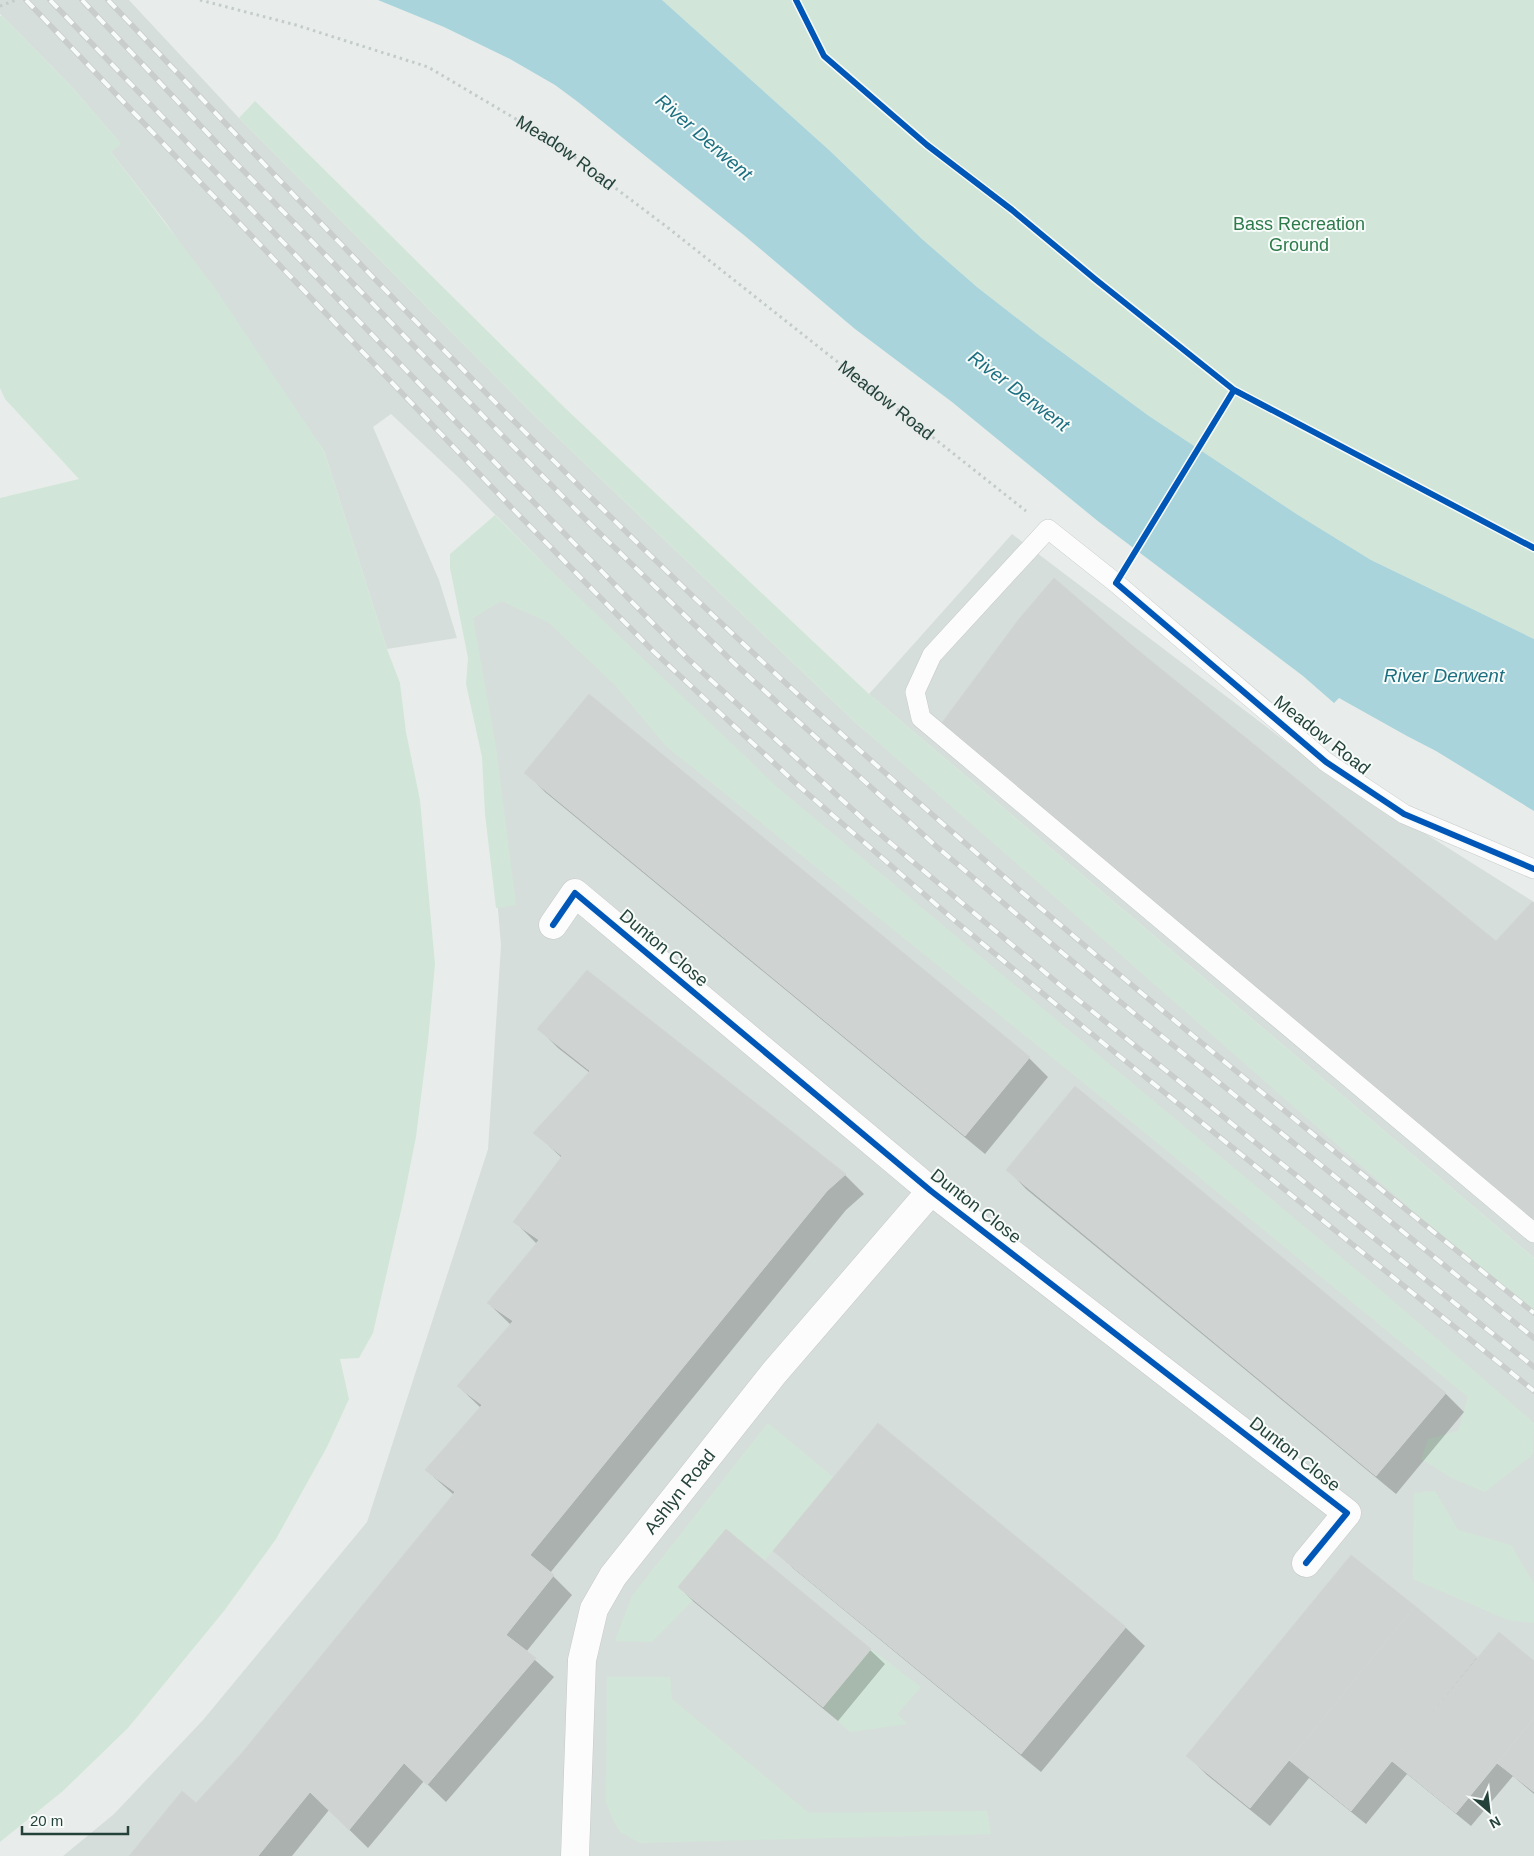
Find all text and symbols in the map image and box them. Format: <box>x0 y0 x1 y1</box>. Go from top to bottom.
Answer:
water label: River Derwent <box>652 90 757 185</box>
street label: Meadow Road <box>513 111 619 194</box>
park label: Bass Recreation Ground <box>1233 214 1365 255</box>
water label: River Derwent <box>965 346 1074 436</box>
street label: Meadow Road <box>834 356 938 444</box>
water label: River Derwent <box>1384 665 1505 686</box>
street label: Meadow Road <box>1270 691 1374 779</box>
street label: Dunton Close <box>616 905 712 991</box>
street label: Dunton Close <box>927 1165 1025 1247</box>
street label: Dunton Close <box>1246 1413 1344 1495</box>
street label: Ashlyn Road <box>640 1446 719 1538</box>
north arrow <box>1464 1786 1514 1836</box>
scale bar <box>22 1804 129 1836</box>
text: 20 m <box>30 1812 63 1829</box>
text: N <box>1487 1813 1503 1832</box>

